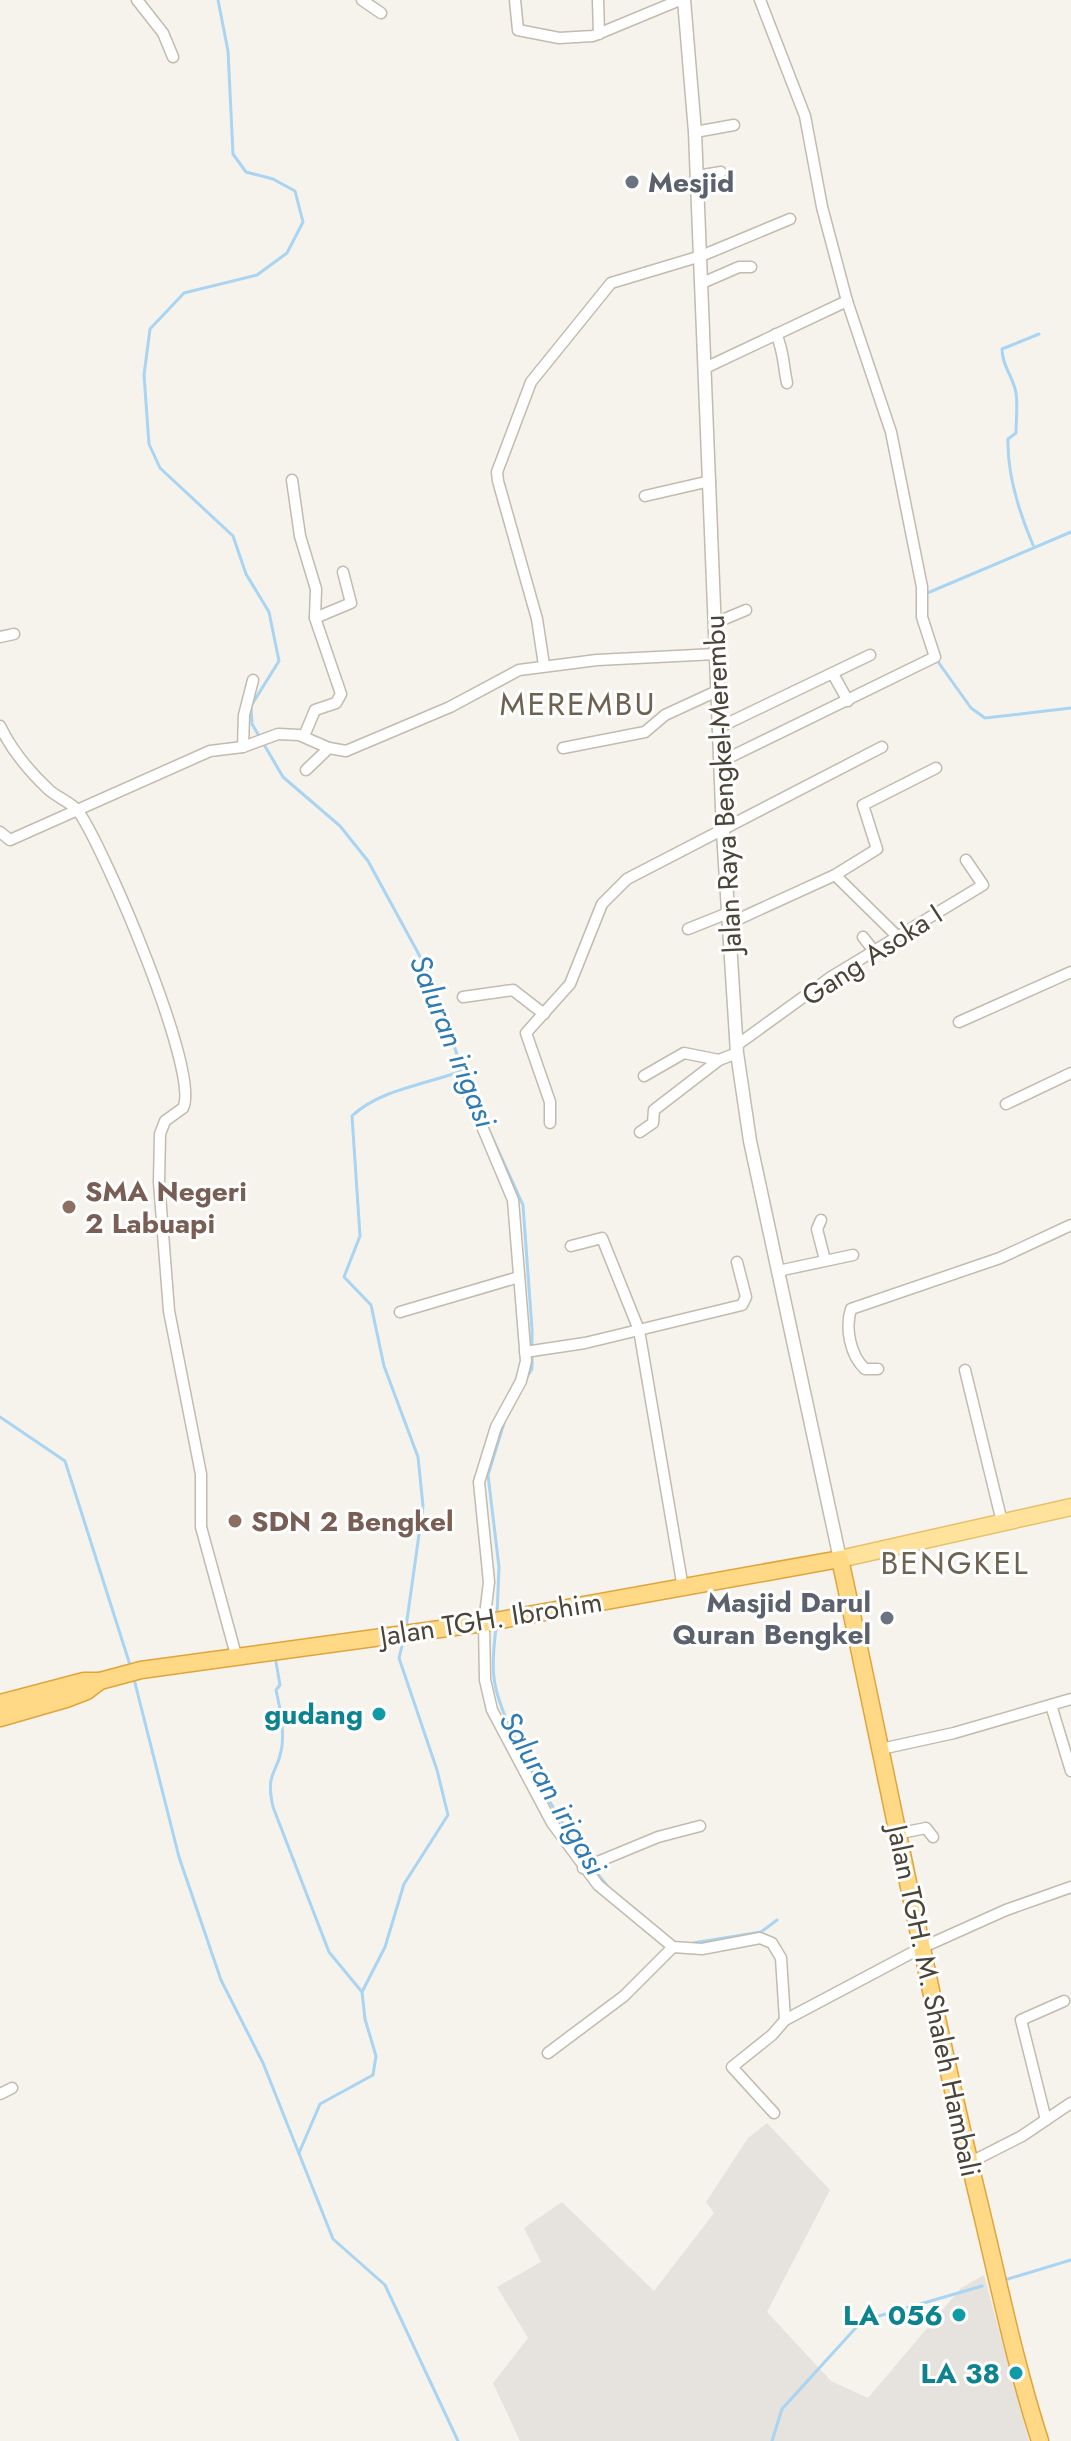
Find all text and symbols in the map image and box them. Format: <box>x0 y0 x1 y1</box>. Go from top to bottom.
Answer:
place label: Mesjid <box>648 162 734 203</box>
marker: Mesjid <box>623 173 641 191</box>
street label: Jalan Raya Bengkel-Merembu <box>694 614 753 958</box>
district label: MEREMBU <box>500 681 656 727</box>
street label: Gang Asoka I <box>794 894 950 1016</box>
water label: Saluran irigasi <box>399 948 507 1134</box>
place label: SMA Negeri 2 Labuapi <box>85 1171 247 1244</box>
marker: SMA Negeri 2 Labuapi <box>60 1198 78 1216</box>
place label: SDN 2 Bengkel <box>251 1501 454 1542</box>
marker: SDN 2 Bengkel <box>226 1512 244 1530</box>
district label: BENGKEL <box>880 1540 1030 1586</box>
street label: Jalan TGH. Ibrohim <box>373 1581 605 1657</box>
place label: Masjid Darul Quran Bengkel <box>672 1582 871 1655</box>
marker: Masjid Darul Quran Bengkel <box>878 1609 896 1627</box>
place label: gudang <box>264 1694 363 1735</box>
water label: Saluran irigasi <box>489 1703 618 1883</box>
marker: gudang <box>370 1705 388 1723</box>
street label: Jalan TGH. M. Shaleh Hambali <box>876 1817 991 2181</box>
place label: LA 056 <box>843 2295 943 2336</box>
marker: LA 056 <box>950 2306 968 2324</box>
place label: LA 38 <box>920 2353 1000 2394</box>
marker: LA 38 <box>1007 2364 1025 2382</box>

